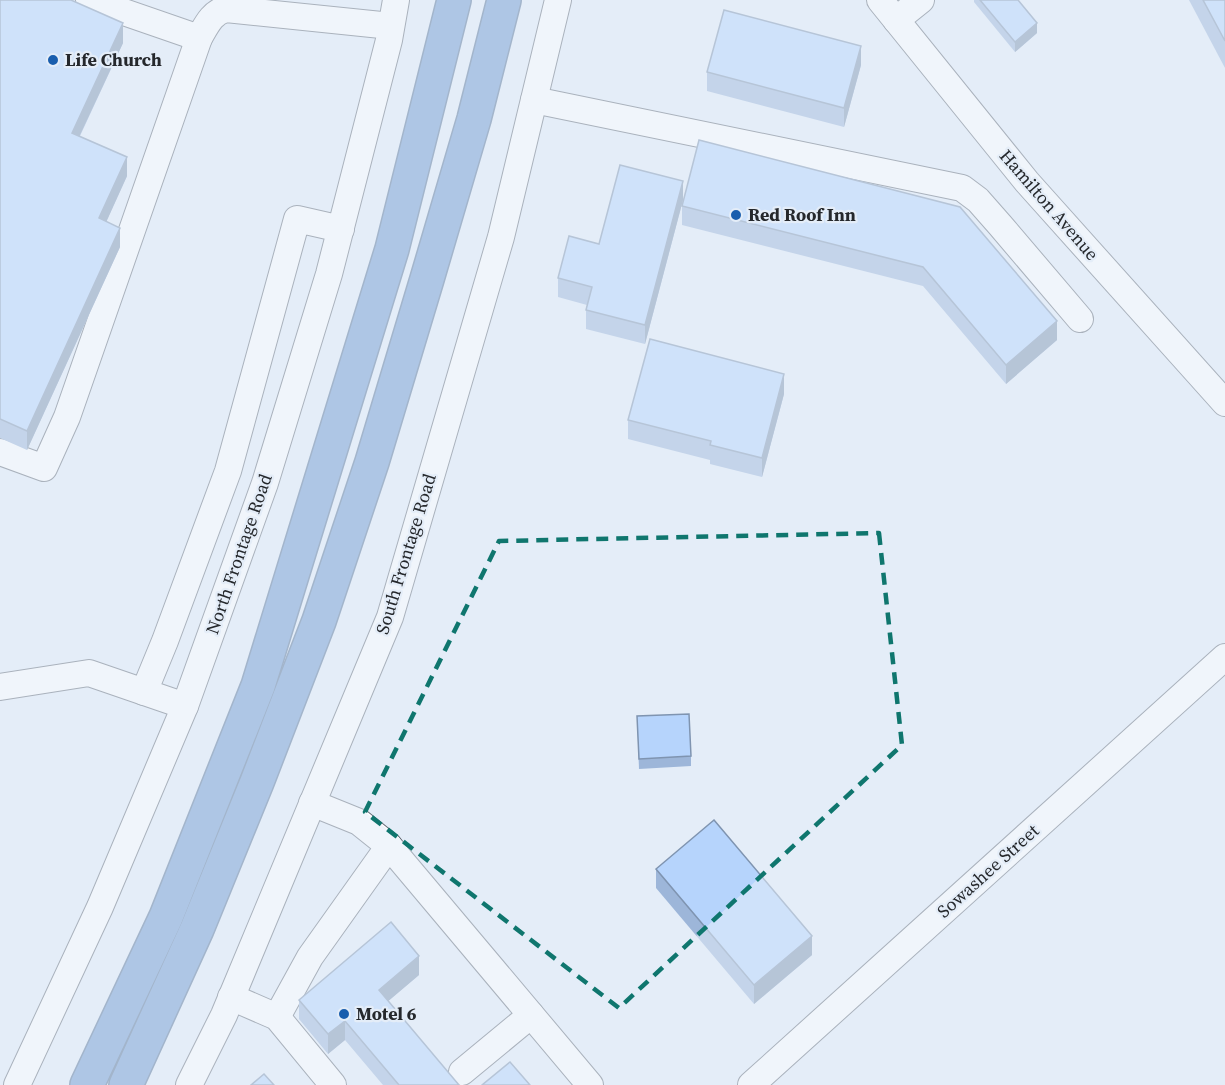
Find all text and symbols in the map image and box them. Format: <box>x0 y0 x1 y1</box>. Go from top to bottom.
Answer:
place label: Life Church <box>65 47 162 72</box>
marker: Life Church <box>46 53 60 67</box>
street label: Hamilton Avenue <box>994 144 1105 266</box>
place label: Red Roof Inn <box>748 202 856 227</box>
marker: Red Roof Inn <box>729 208 743 222</box>
street label: North Frontage Road <box>199 470 278 637</box>
street label: South Frontage Road <box>369 471 442 637</box>
street label: Sowashee Street <box>931 818 1044 923</box>
place label: Motel 6 <box>356 1001 417 1026</box>
marker: Motel 6 <box>337 1007 351 1021</box>

